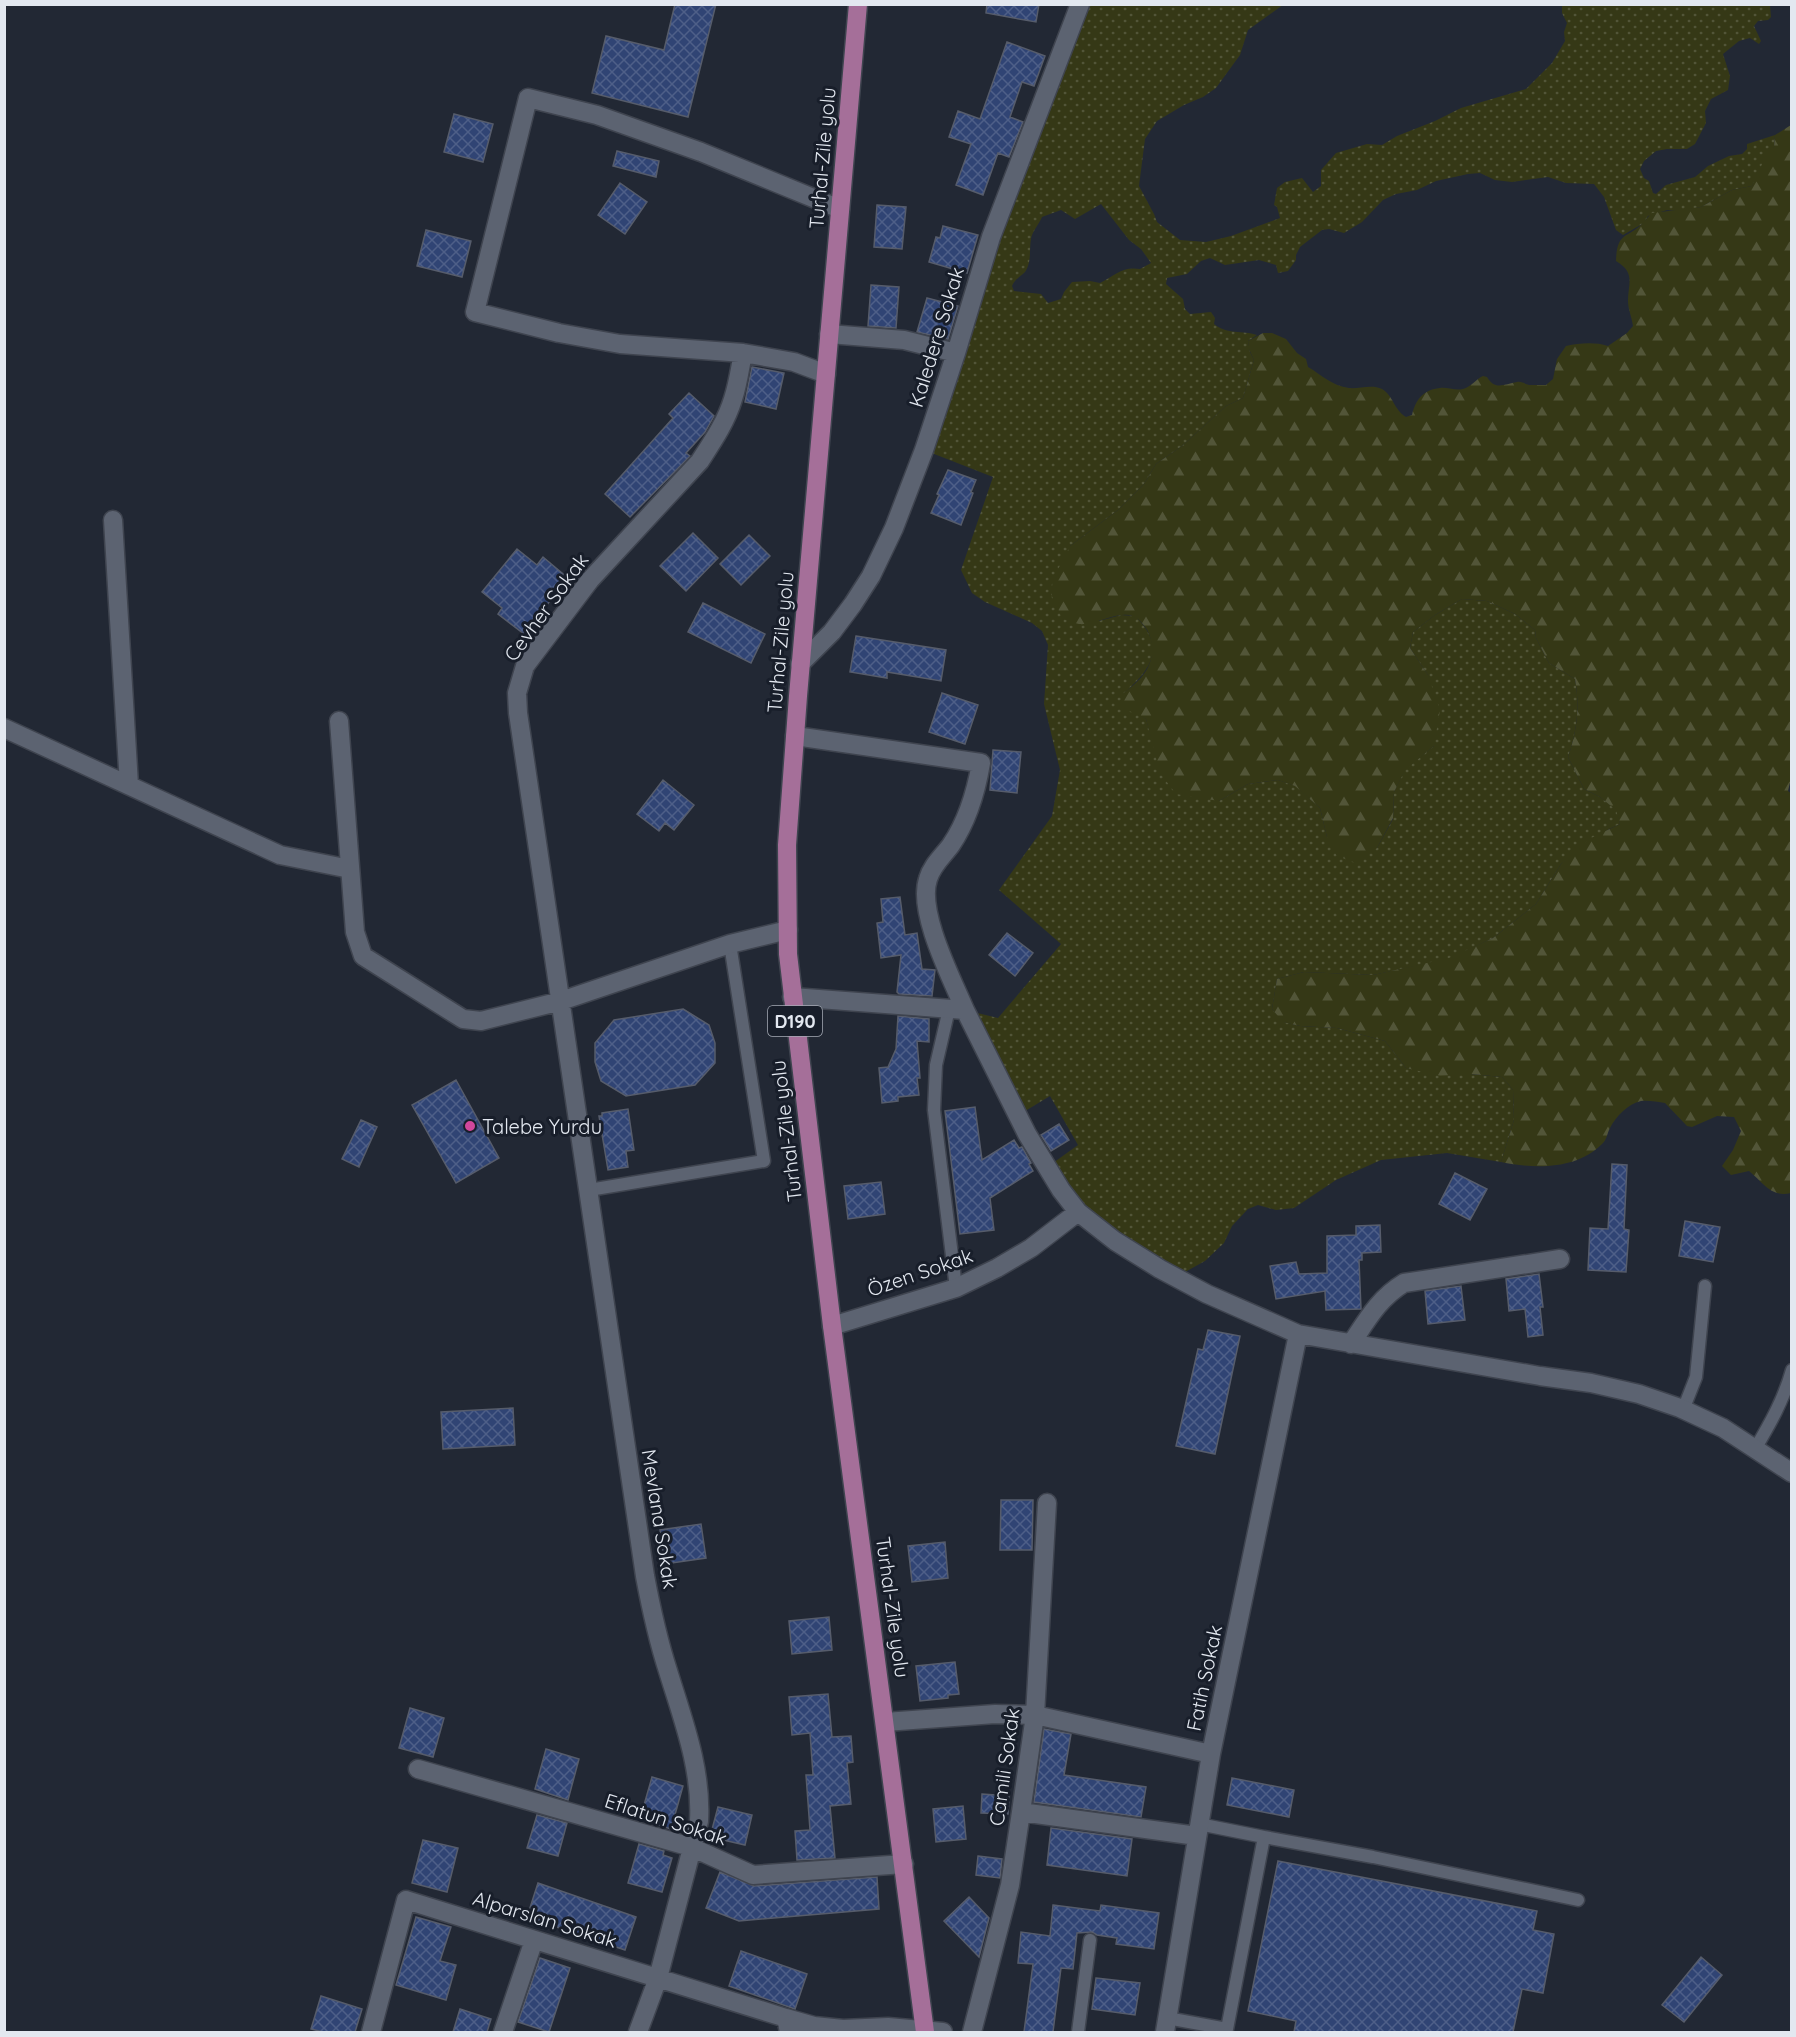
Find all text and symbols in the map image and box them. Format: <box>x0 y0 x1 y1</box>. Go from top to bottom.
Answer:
street label: Turhal-Zile yolu <box>803 86 841 230</box>
street label: Kaledere Sokak <box>903 264 969 410</box>
street label: Cevher Sokak <box>498 548 594 666</box>
street label: Turhal-Zile yolu <box>761 570 799 714</box>
road number: D190 <box>768 1006 822 1036</box>
street label: Turhal-Zile yolu <box>765 1059 807 1203</box>
place label: Talebe Yurdu <box>482 1114 602 1139</box>
marker: Talebe Yurdu <box>463 1119 477 1133</box>
street label: Özen Sokak <box>864 1242 976 1302</box>
street label: Mevlana Sokak <box>637 1447 683 1591</box>
street label: Turhal-Zile yolu <box>871 1535 915 1679</box>
street label: Fatih Sokak <box>1181 1623 1227 1733</box>
street label: Camili Sokak <box>983 1706 1025 1828</box>
street label: Eflatun Sokak <box>602 1787 730 1851</box>
street label: Alparslan Sokak <box>470 1885 620 1953</box>

